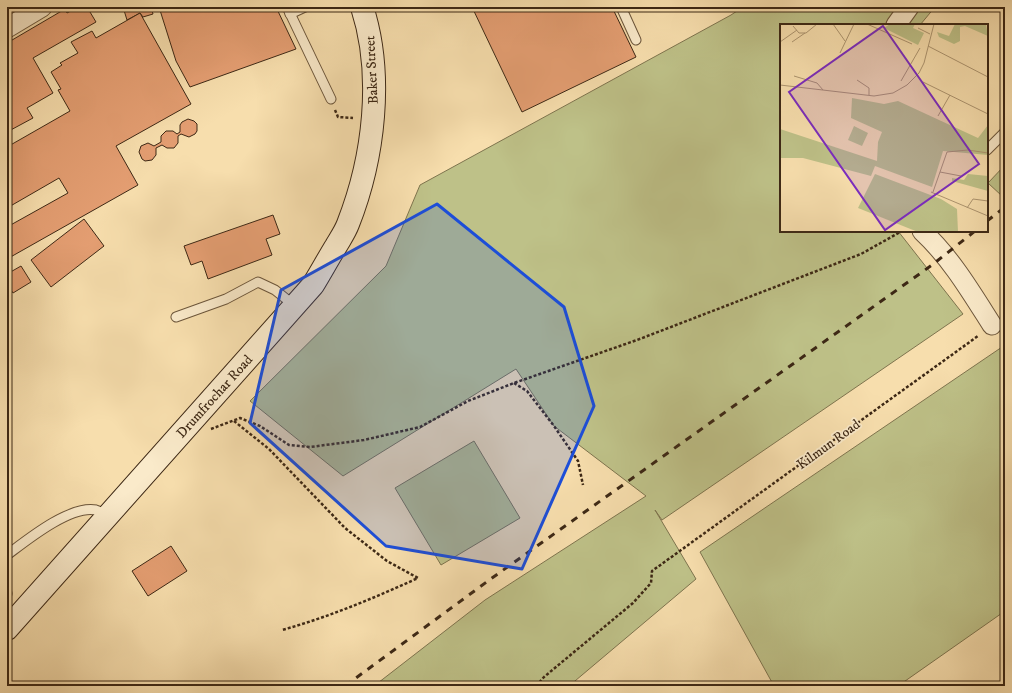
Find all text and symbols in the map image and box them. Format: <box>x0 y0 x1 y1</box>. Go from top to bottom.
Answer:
inset map <box>780 24 988 232</box>
street label: Baker Street <box>361 35 383 105</box>
street label: Drumfrochar Road <box>173 351 257 442</box>
street label: Kilmun Road <box>793 416 864 474</box>

